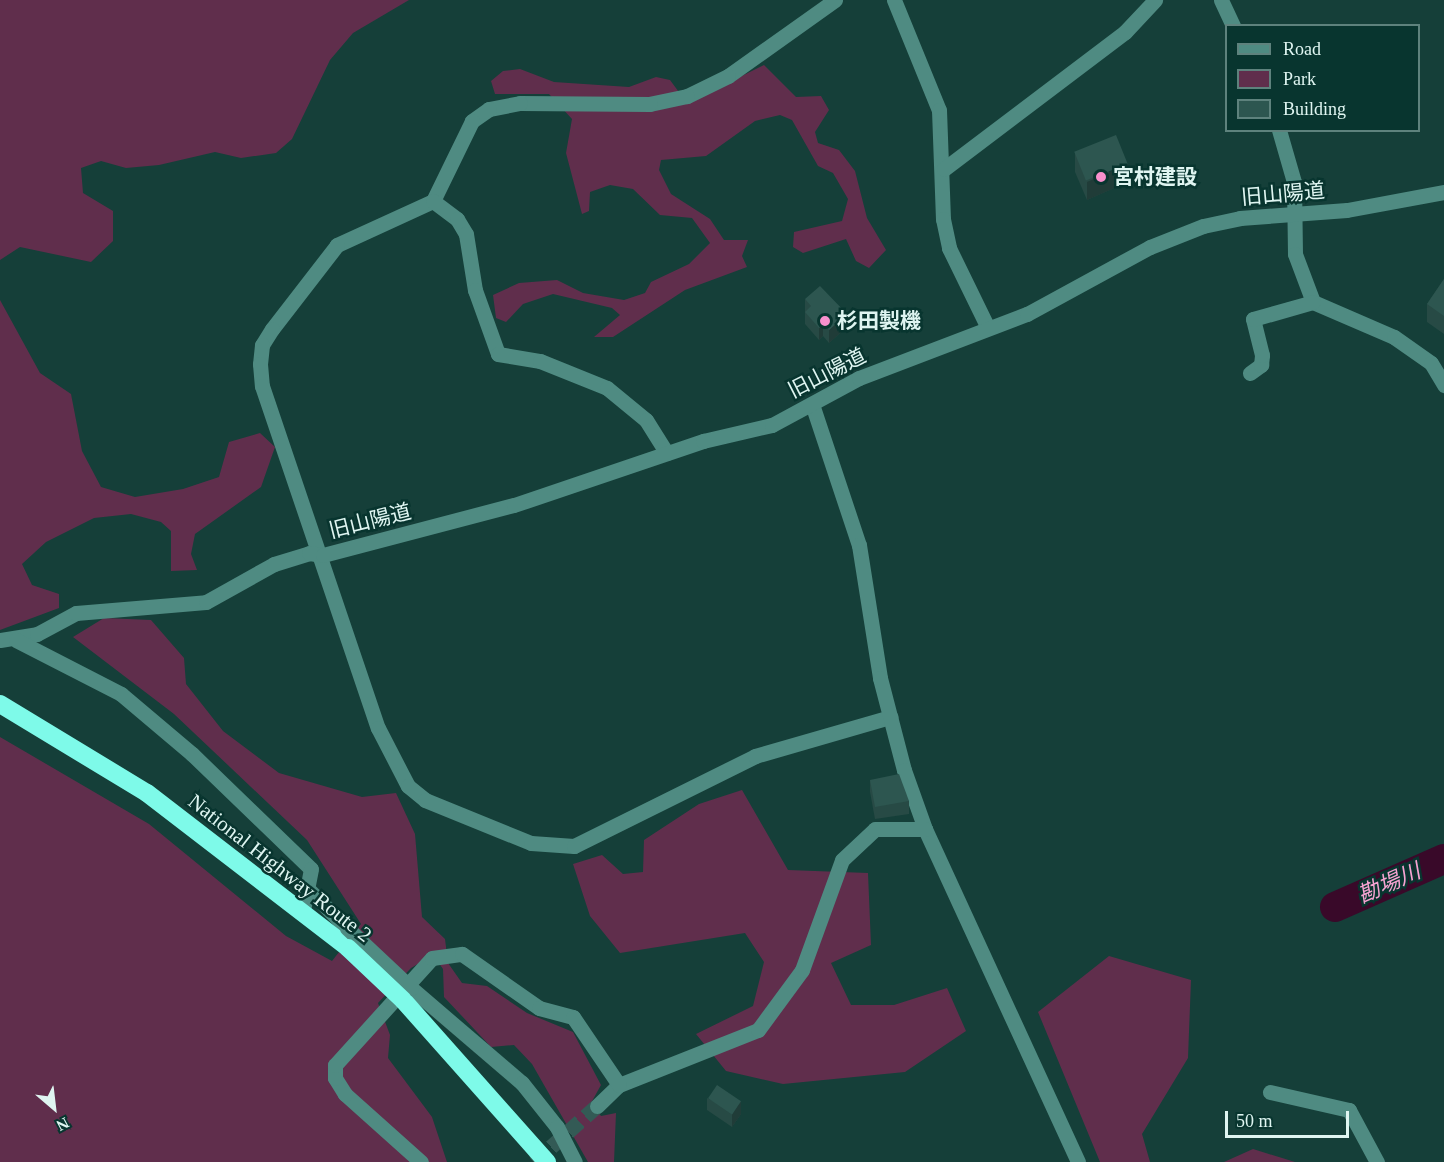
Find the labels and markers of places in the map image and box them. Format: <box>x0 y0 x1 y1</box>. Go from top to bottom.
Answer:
place label: 宮村建設 <box>1113 164 1197 190</box>
marker: 宮村建設 <box>1094 170 1108 184</box>
place label: 杉田製機 <box>837 308 921 334</box>
marker: 杉田製機 <box>818 314 832 328</box>

